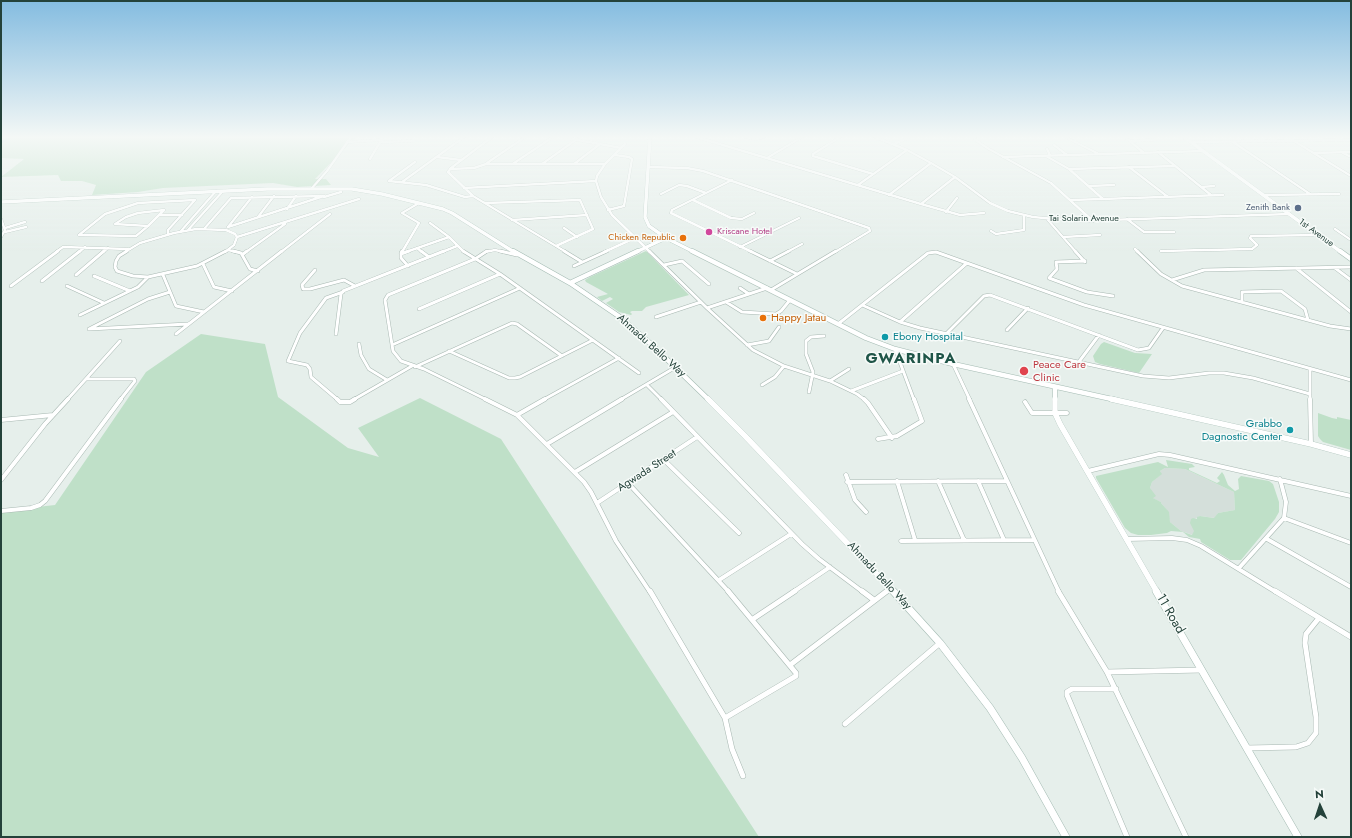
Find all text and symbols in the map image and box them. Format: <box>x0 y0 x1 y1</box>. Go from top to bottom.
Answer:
place label: Zenith Bank <box>1246 203 1290 213</box>
marker: Zenith Bank <box>1293 203 1303 213</box>
street label: Tai Solarin Avenue <box>1049 214 1119 224</box>
street label: 1st Avenue <box>1296 217 1336 249</box>
marker: Kriscane Hotel <box>704 227 714 237</box>
place label: Kriscane Hotel <box>717 227 772 237</box>
place label: Chicken Republic <box>608 233 675 243</box>
marker: Chicken Republic <box>678 233 688 243</box>
place label: Happy Jatau <box>771 311 826 325</box>
street label: Ahmadu Bello Way <box>614 312 688 380</box>
marker: Happy Jatau <box>758 313 768 323</box>
place label: Ebony Hospital <box>893 330 963 344</box>
marker: Ebony Hospital <box>880 332 890 342</box>
district label: GWARINPA <box>866 350 956 368</box>
place label: Peace Care Clinic <box>1033 358 1086 384</box>
marker: Peace Care Clinic <box>1018 365 1030 377</box>
place label: Grabbo Dagnostic Center <box>1202 417 1282 443</box>
marker: Grabbo Dagnostic Center <box>1285 425 1295 435</box>
street label: Agwada Street <box>615 447 679 495</box>
street label: Ahmadu Bello Way <box>844 539 914 613</box>
street label: 11 Road <box>1152 591 1188 637</box>
north arrow <box>1300 786 1340 826</box>
text: N <box>1315 786 1324 802</box>

